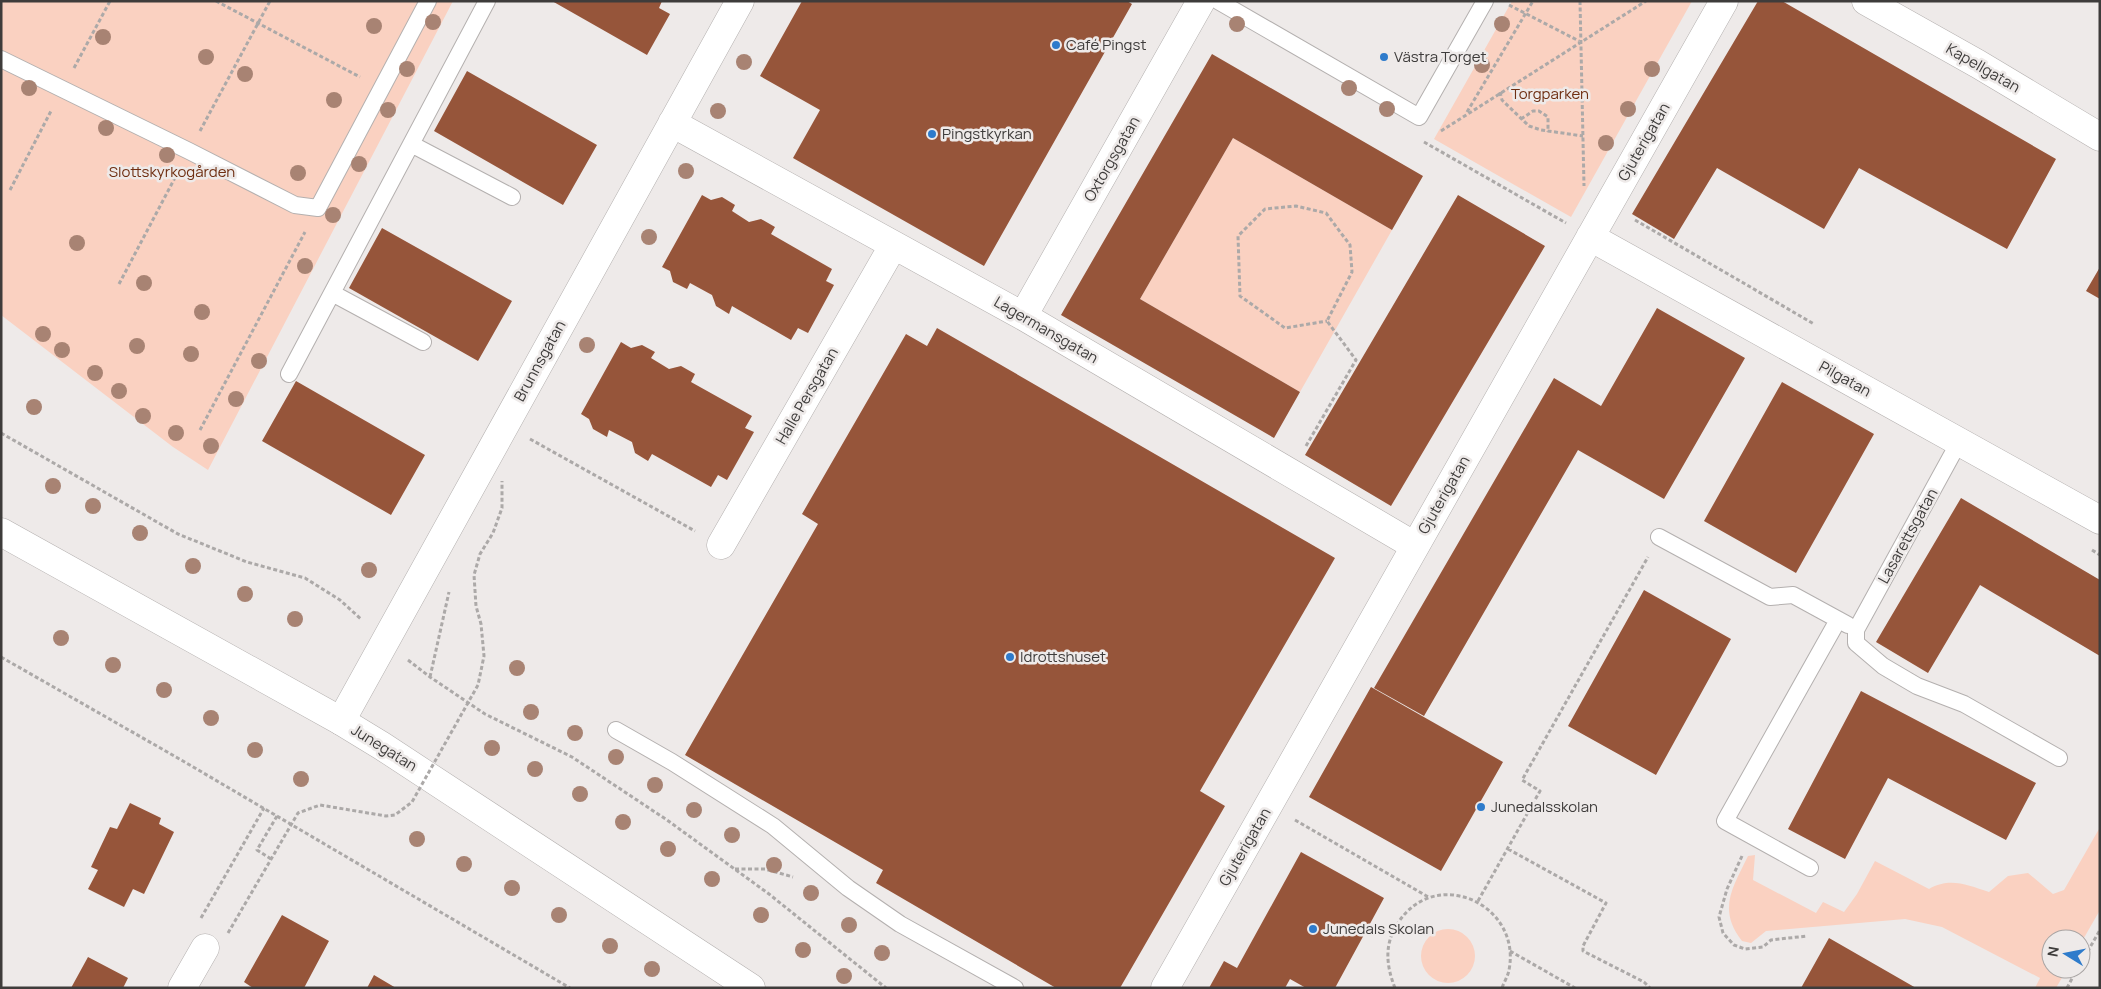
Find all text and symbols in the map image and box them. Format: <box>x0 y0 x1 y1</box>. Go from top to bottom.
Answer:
place label: Café Pingst <box>1066 34 1146 55</box>
street label: Kapellgatan <box>1942 38 2024 97</box>
marker: Café Pingst <box>1050 39 1062 51</box>
place label: Västra Torget <box>1394 46 1486 67</box>
marker: Västra Torget <box>1378 51 1390 63</box>
park label: Torgparken <box>1511 83 1589 104</box>
street label: Gjuterigatan <box>1613 99 1674 185</box>
street label: Oxtorgsgatan <box>1079 112 1145 205</box>
place label: Pingstkyrkan <box>942 123 1032 144</box>
marker: Pingstkyrkan <box>926 128 938 140</box>
park label: Slottskyrkogården <box>109 161 235 182</box>
street label: Lagermansgatan <box>990 291 1102 368</box>
street label: Brunnsgatan <box>509 316 571 405</box>
street label: Halle Persgatan <box>770 343 843 448</box>
street label: Pilgatan <box>1815 356 1875 401</box>
street label: Gjuterigatan <box>1413 452 1474 538</box>
street label: Lasarettsgatan <box>1873 484 1942 587</box>
place label: Idrottshuset <box>1020 646 1106 667</box>
marker: Idrottshuset <box>1004 651 1016 663</box>
street label: Junegatan <box>347 719 421 776</box>
place label: Junedalsskolan <box>1491 796 1598 817</box>
marker: Junedalsskolan <box>1475 801 1487 813</box>
street label: Gjuterigatan <box>1214 804 1275 890</box>
place label: Junedals Skolan <box>1323 918 1434 939</box>
marker: Junedals Skolan <box>1307 923 1319 935</box>
north arrow <box>2041 929 2091 979</box>
text: N <box>2042 945 2063 958</box>

